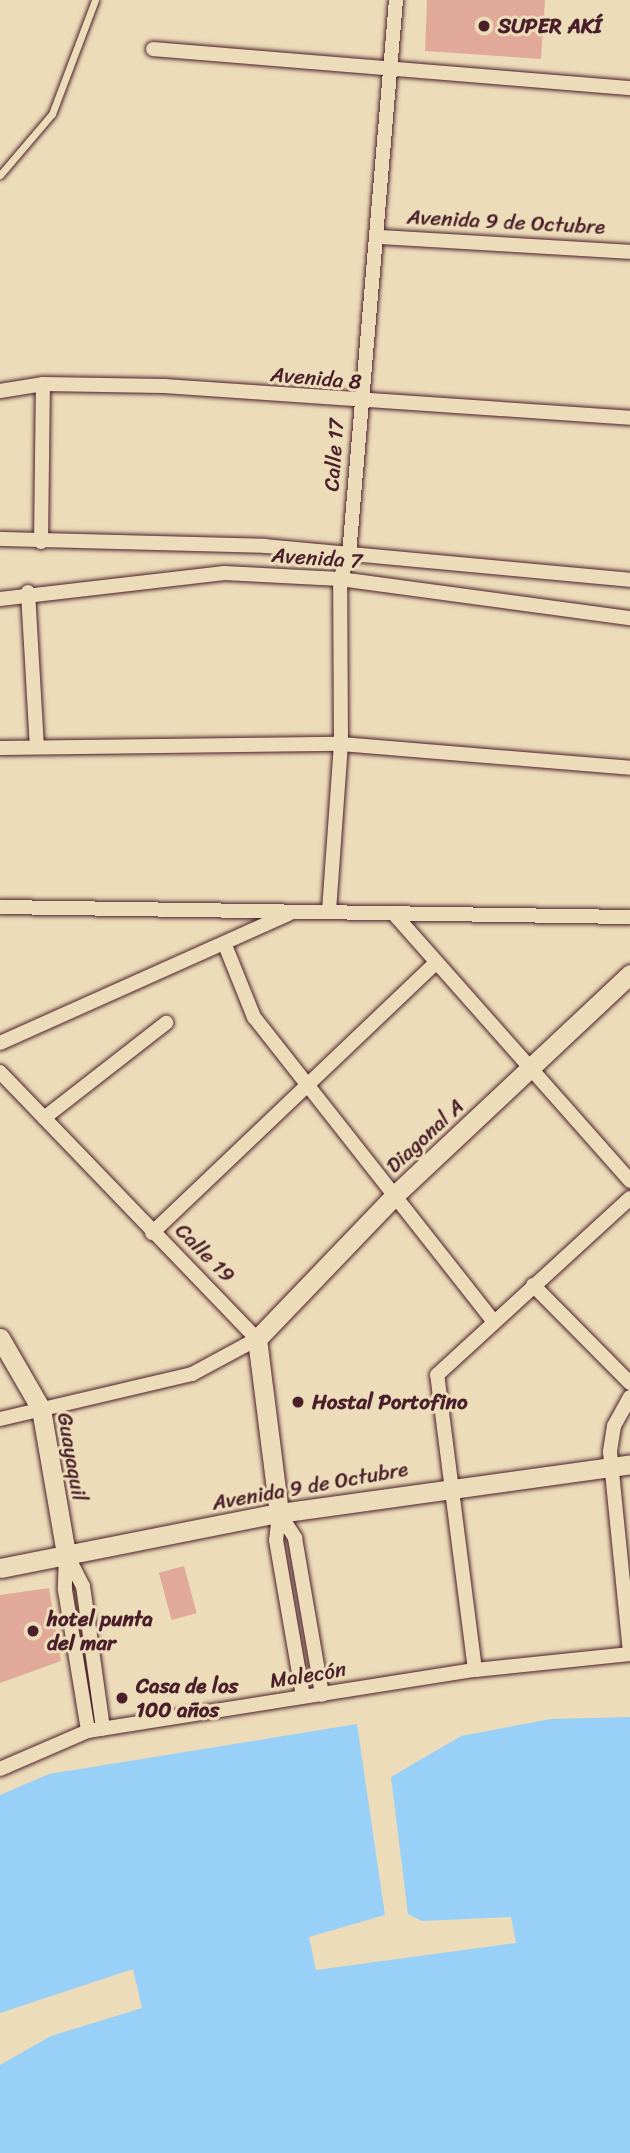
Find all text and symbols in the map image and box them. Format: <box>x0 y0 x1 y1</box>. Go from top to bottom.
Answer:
place label: SUPER AKÍ <box>498 13 602 39</box>
marker: SUPER AKÍ <box>476 18 492 34</box>
street label: Avenida 9 de Octubre <box>406 204 606 240</box>
street label: Avenida 8 <box>269 361 363 395</box>
street label: Calle 17 <box>319 418 349 492</box>
street label: Avenida 7 <box>271 542 363 574</box>
street label: Diagonal A <box>381 1094 469 1178</box>
street label: Calle 19 <box>170 1218 240 1288</box>
place label: Hostal Portofino <box>312 1389 468 1415</box>
marker: Hostal Portofino <box>290 1394 306 1410</box>
street label: Guayaquil <box>52 1411 92 1503</box>
street label: Avenida 9 de Octubre <box>210 1456 410 1516</box>
place label: hotel punta del mar <box>47 1606 153 1656</box>
marker: hotel punta del mar <box>25 1623 41 1639</box>
street label: Malecón <box>268 1657 348 1693</box>
place label: Casa de los 100 años <box>136 1673 239 1723</box>
marker: Casa de los 100 años <box>114 1690 130 1706</box>

